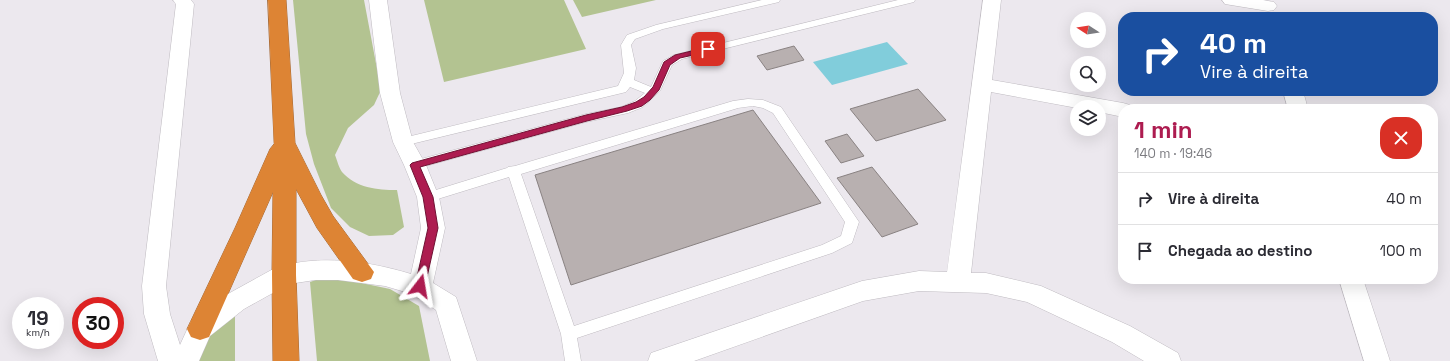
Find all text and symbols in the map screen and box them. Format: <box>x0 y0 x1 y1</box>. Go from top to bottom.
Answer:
north arrow <box>1070 12 1106 48</box>
map controls <box>1070 12 1106 136</box>
text: 40 m <box>1200 25 1267 61</box>
icon: right <box>1134 28 1186 80</box>
pin <box>691 32 725 66</box>
icon: arrive <box>697 38 719 60</box>
button: search <box>1070 56 1106 92</box>
text: Vire à direita <box>1200 60 1308 83</box>
button: layers <box>1070 100 1106 136</box>
text: 1 min <box>1134 114 1193 145</box>
button: close <box>1380 117 1422 159</box>
text: 140 m · 19:46 <box>1134 145 1212 162</box>
icon: right <box>1134 188 1156 210</box>
text: Vire à direita <box>1168 189 1259 208</box>
text: 40 m <box>1386 189 1422 208</box>
icon: arrive <box>1134 240 1156 262</box>
text: Chegada ao destino <box>1168 241 1312 260</box>
text: 100 m <box>1380 241 1422 260</box>
position arrow <box>399 265 441 307</box>
speed limit sign: 30 <box>72 297 124 349</box>
text: 19 <box>27 305 49 331</box>
text: km/h <box>26 326 50 339</box>

